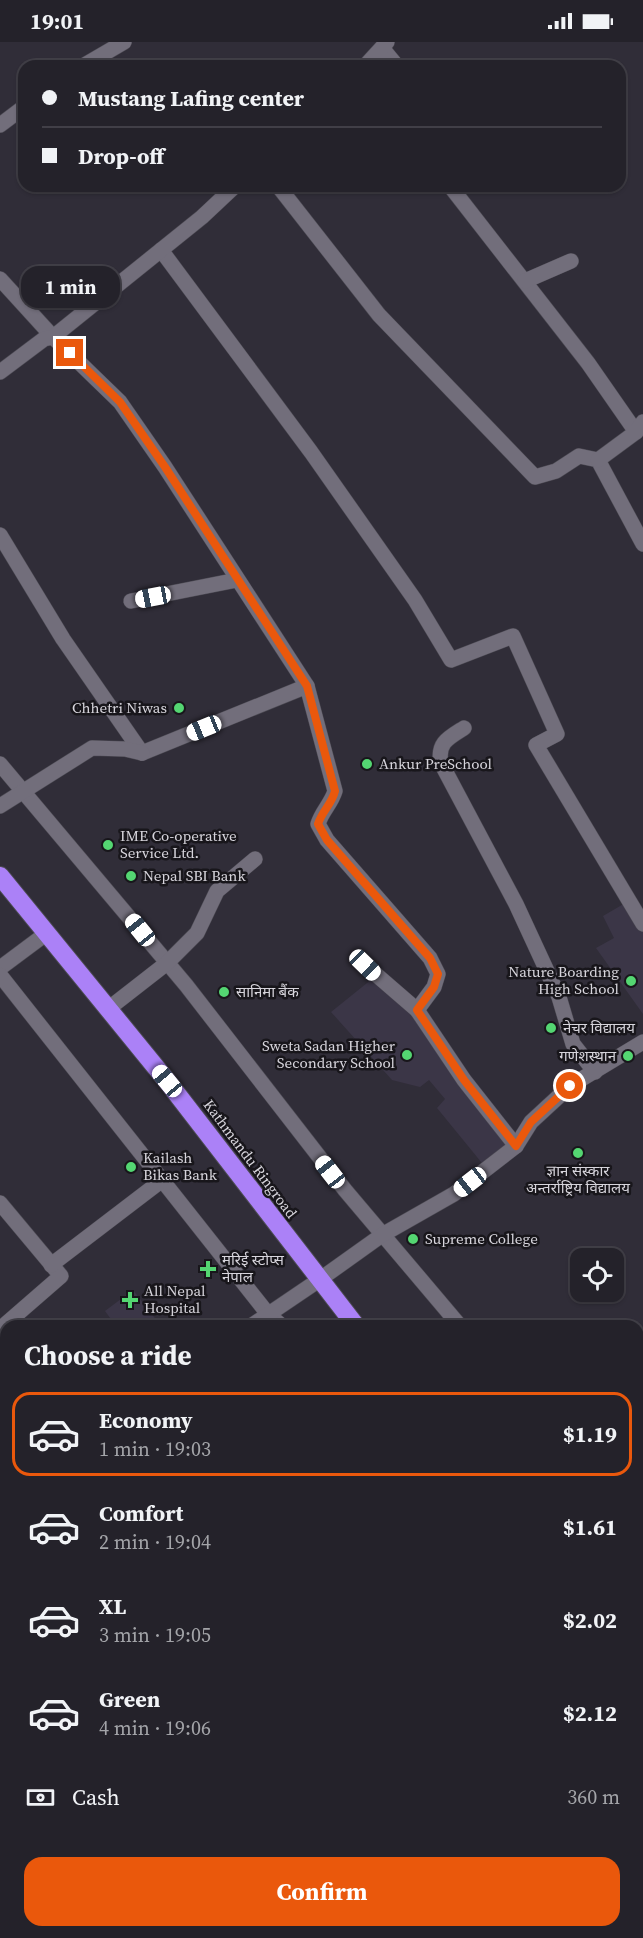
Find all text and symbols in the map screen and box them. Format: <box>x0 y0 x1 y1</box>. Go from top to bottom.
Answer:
text: 19:01 <box>30 6 84 36</box>
text: Mustang Lafing center <box>78 83 304 113</box>
text: Drop-off <box>78 141 164 171</box>
callout: 1 min <box>20 266 119 308</box>
text: 1 min <box>45 273 96 301</box>
route end <box>56 339 83 366</box>
car <box>134 585 172 609</box>
place label: Chhetri Niwas <box>72 697 167 718</box>
marker: Chhetri Niwas <box>172 701 186 715</box>
car <box>184 713 224 743</box>
place label: Ankur PreSchool <box>379 753 493 774</box>
marker: Ankur PreSchool <box>360 757 374 771</box>
place label: IME Co-operative Service Ltd. <box>120 825 237 863</box>
marker: IME Co-operative Service Ltd. <box>101 838 115 852</box>
place label: Nepal SBI Bank <box>143 865 246 886</box>
marker: Nepal SBI Bank <box>124 869 138 883</box>
car <box>122 910 158 950</box>
car <box>346 946 384 984</box>
place label: Nature Boarding High School <box>508 961 620 999</box>
marker: Nature Boarding High School <box>624 974 638 988</box>
place label: सानिमा बैंक <box>236 981 299 1002</box>
marker: सानिमा बैंक <box>217 985 231 999</box>
place label: नेचर विद्यालय <box>563 1017 635 1038</box>
marker: नेचर विद्यालय <box>544 1021 558 1035</box>
place label: Sweta Sadan Higher Secondary School <box>262 1035 396 1073</box>
place label: गणेशस्थान <box>559 1045 617 1066</box>
marker: Sweta Sadan Higher Secondary School <box>400 1048 414 1062</box>
marker: गणेशस्थान <box>621 1049 635 1063</box>
car <box>149 1061 185 1101</box>
route start <box>556 1072 583 1099</box>
street label: Kathmandu Ringroad <box>199 1095 302 1223</box>
marker: ज्ञान संस्कार अन्तर्राष्ट्रिय विद्यालय <box>571 1146 585 1160</box>
place label: Kailash Bikas Bank <box>143 1147 218 1185</box>
car <box>312 1152 348 1192</box>
marker: Kailash Bikas Bank <box>124 1160 138 1174</box>
place label: ज्ञान संस्कार अन्तर्राष्ट्रिय विद्यालय <box>526 1160 630 1198</box>
car <box>450 1164 490 1200</box>
place label: Supreme College <box>425 1228 538 1249</box>
marker: Supreme College <box>406 1232 420 1246</box>
map controls <box>570 1248 624 1302</box>
button: locate <box>570 1248 624 1302</box>
place label: मरिई स्टोप्स नेपाल <box>222 1249 285 1287</box>
marker: मरिई स्टोप्स नेपाल <box>199 1260 217 1278</box>
place label: All Nepal Hospital <box>144 1280 206 1318</box>
marker: All Nepal Hospital <box>121 1291 139 1309</box>
text: Choose a ride <box>24 1337 192 1374</box>
text: Economy <box>99 1405 193 1435</box>
icon: car <box>27 1407 81 1461</box>
text: $1.19 <box>563 1419 617 1449</box>
text: 1 min · 19:03 <box>99 1435 211 1463</box>
text: Comfort <box>99 1498 183 1528</box>
icon: car <box>27 1500 81 1554</box>
text: $1.61 <box>563 1512 617 1542</box>
text: 2 min · 19:04 <box>99 1528 211 1556</box>
text: XL <box>99 1591 126 1621</box>
icon: car <box>27 1593 81 1647</box>
text: $2.02 <box>563 1605 617 1635</box>
text: 3 min · 19:05 <box>99 1621 211 1649</box>
text: Green <box>99 1684 160 1714</box>
icon: car <box>27 1686 81 1740</box>
text: $2.12 <box>563 1698 617 1728</box>
text: 4 min · 19:06 <box>99 1714 211 1742</box>
icon: cash <box>24 1781 57 1814</box>
text: Cash <box>72 1782 120 1812</box>
text: 360 m <box>567 1783 620 1811</box>
button: Confirm <box>24 1857 620 1926</box>

